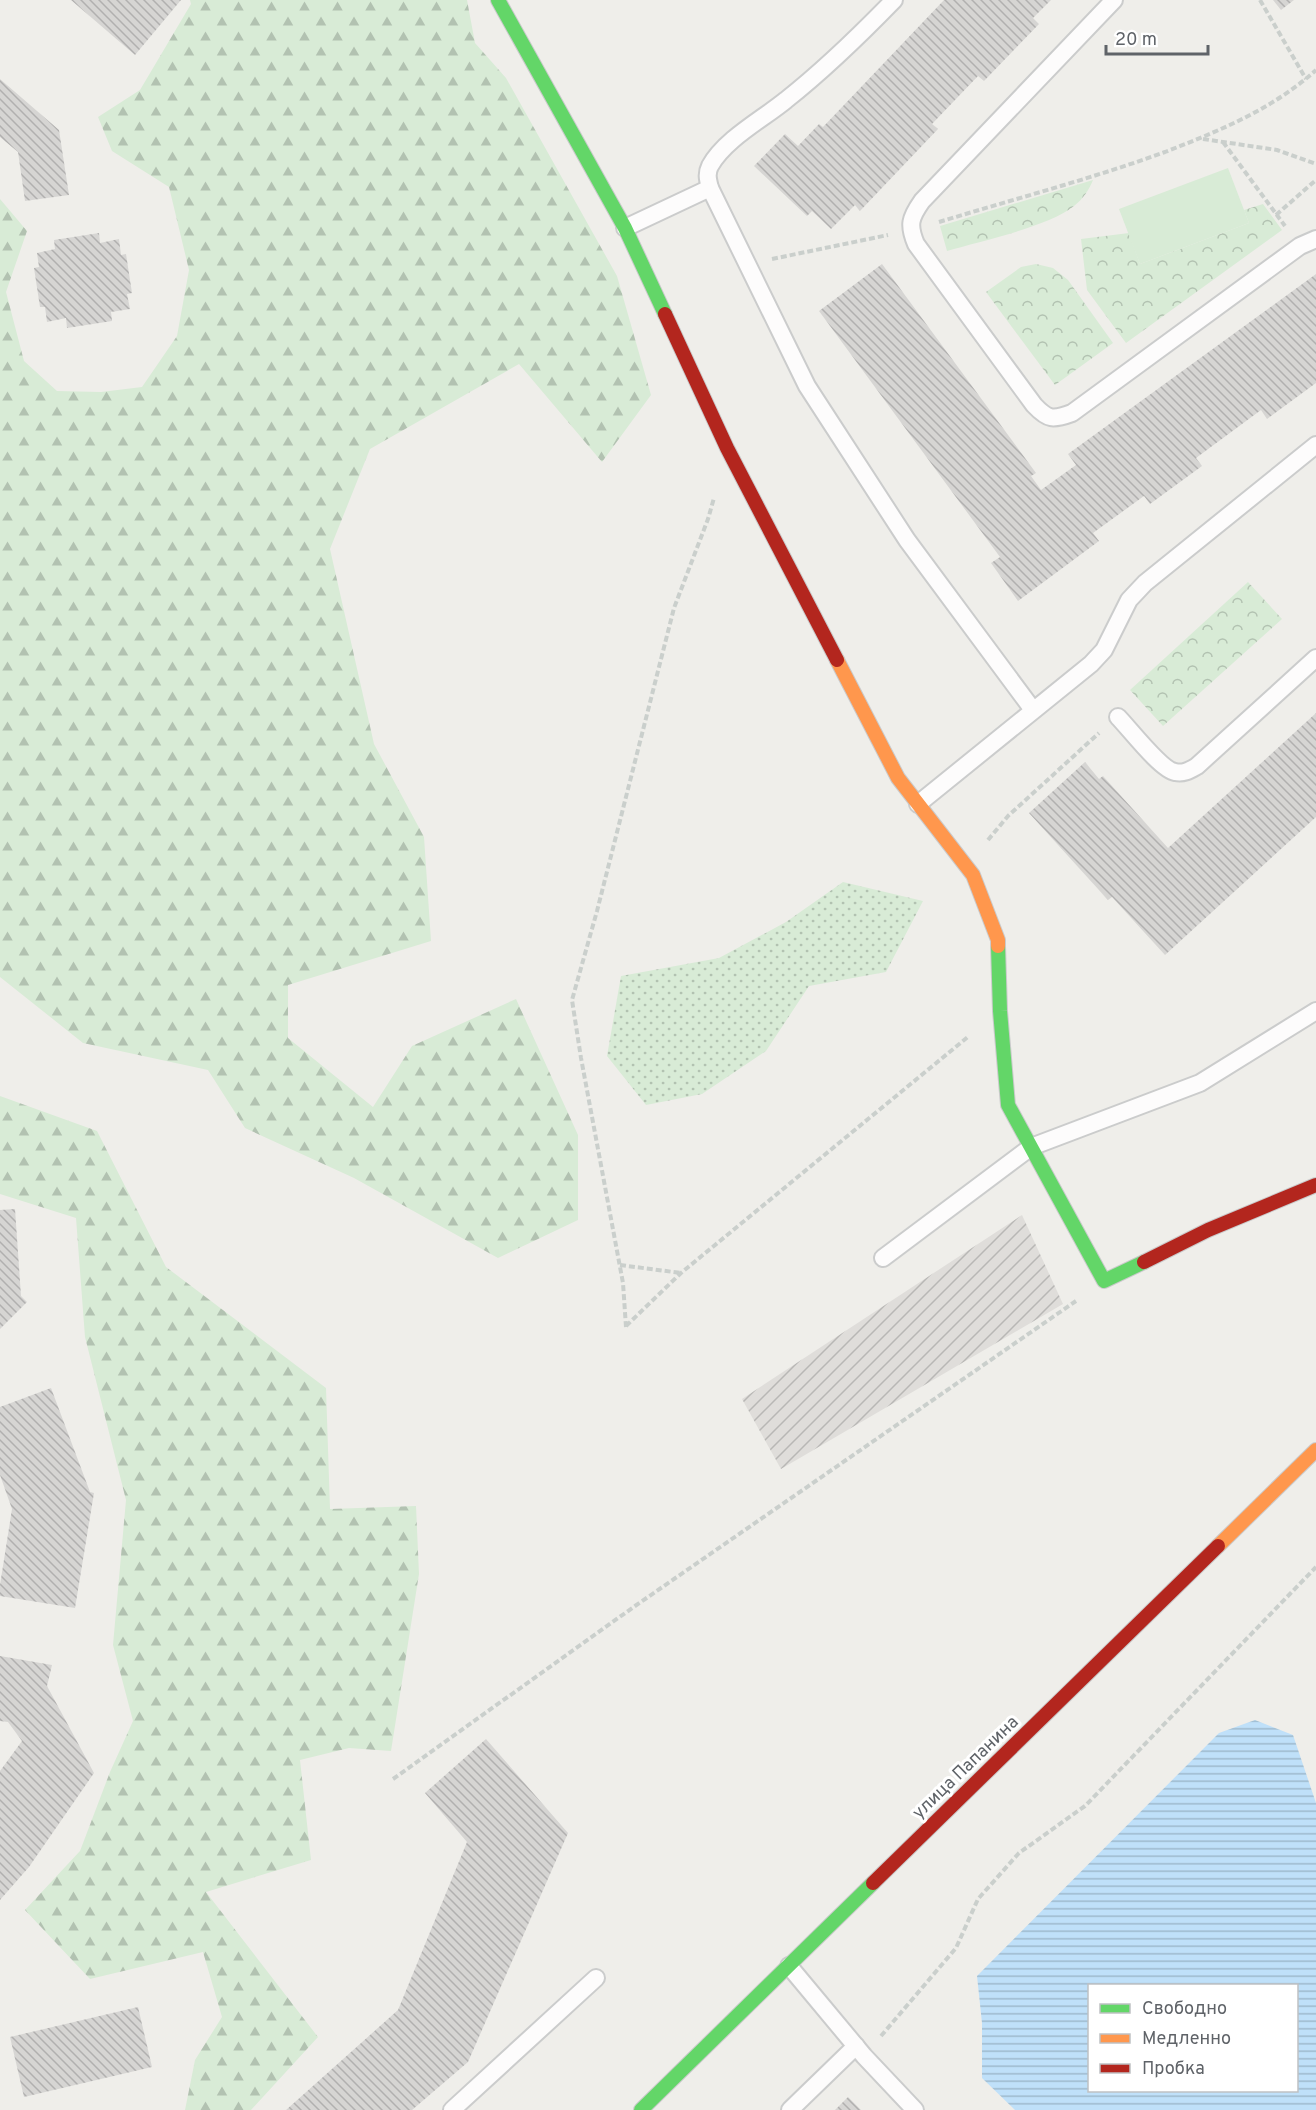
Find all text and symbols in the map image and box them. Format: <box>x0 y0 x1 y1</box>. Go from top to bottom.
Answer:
scale bar <box>1106 18 1208 56</box>
text: 20 m <box>1115 29 1157 52</box>
street label: улица Папанина <box>908 1711 1024 1825</box>
legend <box>1088 1984 1298 2092</box>
text: Свободно <box>1142 1998 1227 2021</box>
text: Медленно <box>1142 2028 1231 2051</box>
text: Пробка <box>1142 2058 1205 2081</box>

